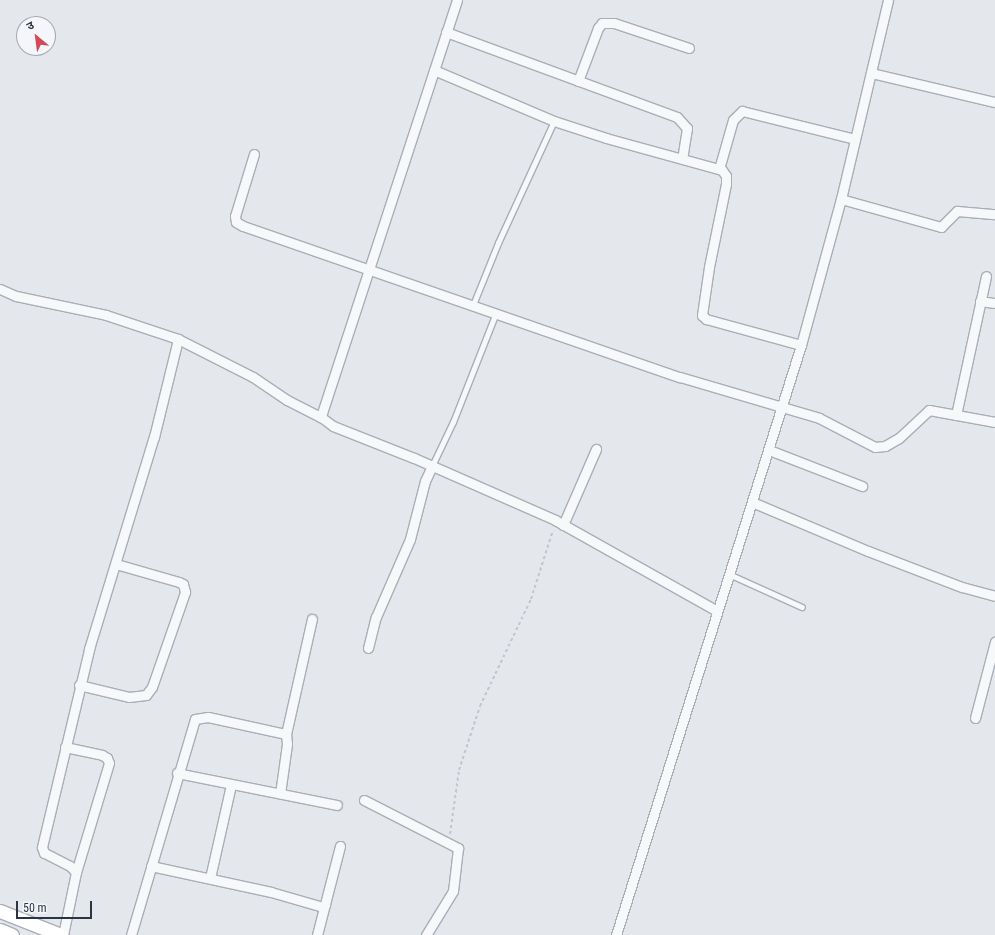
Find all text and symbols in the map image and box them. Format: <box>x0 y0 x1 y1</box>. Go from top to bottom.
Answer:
north arrow <box>16 16 56 56</box>
text: उ <box>24 19 36 33</box>
scale bar <box>18 893 94 919</box>
text: 50 m <box>23 901 47 915</box>

